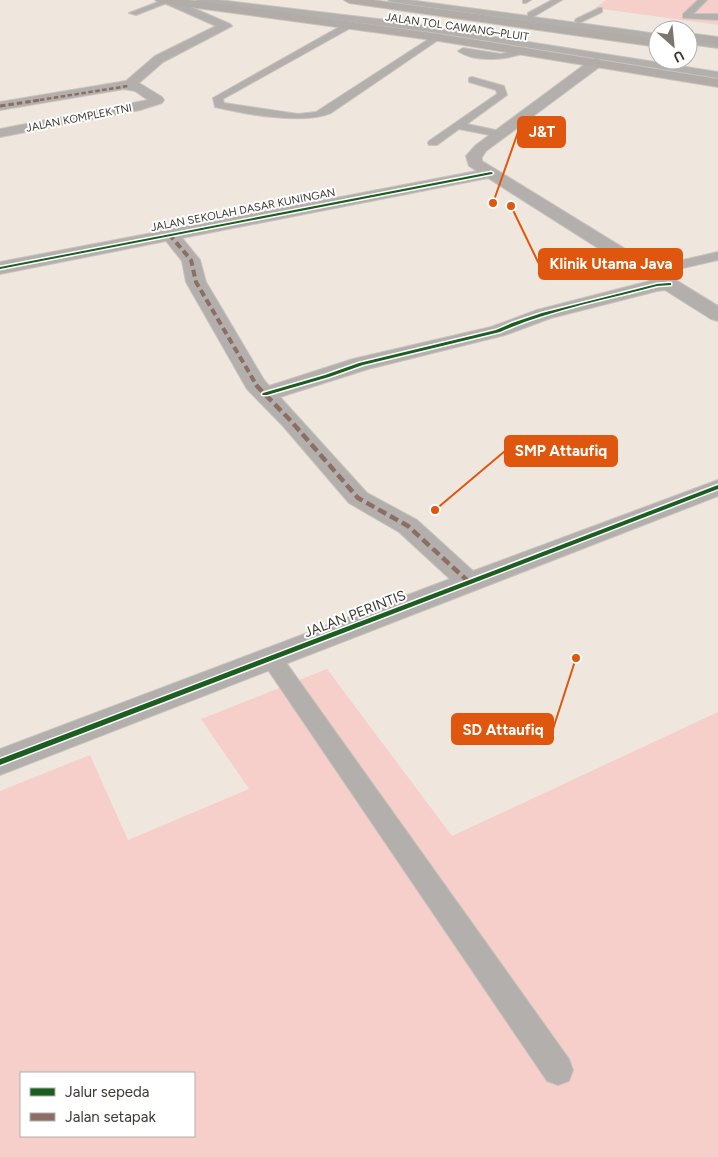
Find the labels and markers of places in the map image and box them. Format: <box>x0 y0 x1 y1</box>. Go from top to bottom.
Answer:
callout: J&T <box>518 117 565 147</box>
callout: Klinik Utama Java <box>539 249 682 279</box>
callout: SMP Attaufiq <box>505 436 617 466</box>
callout: SD Attaufiq <box>452 714 553 744</box>

